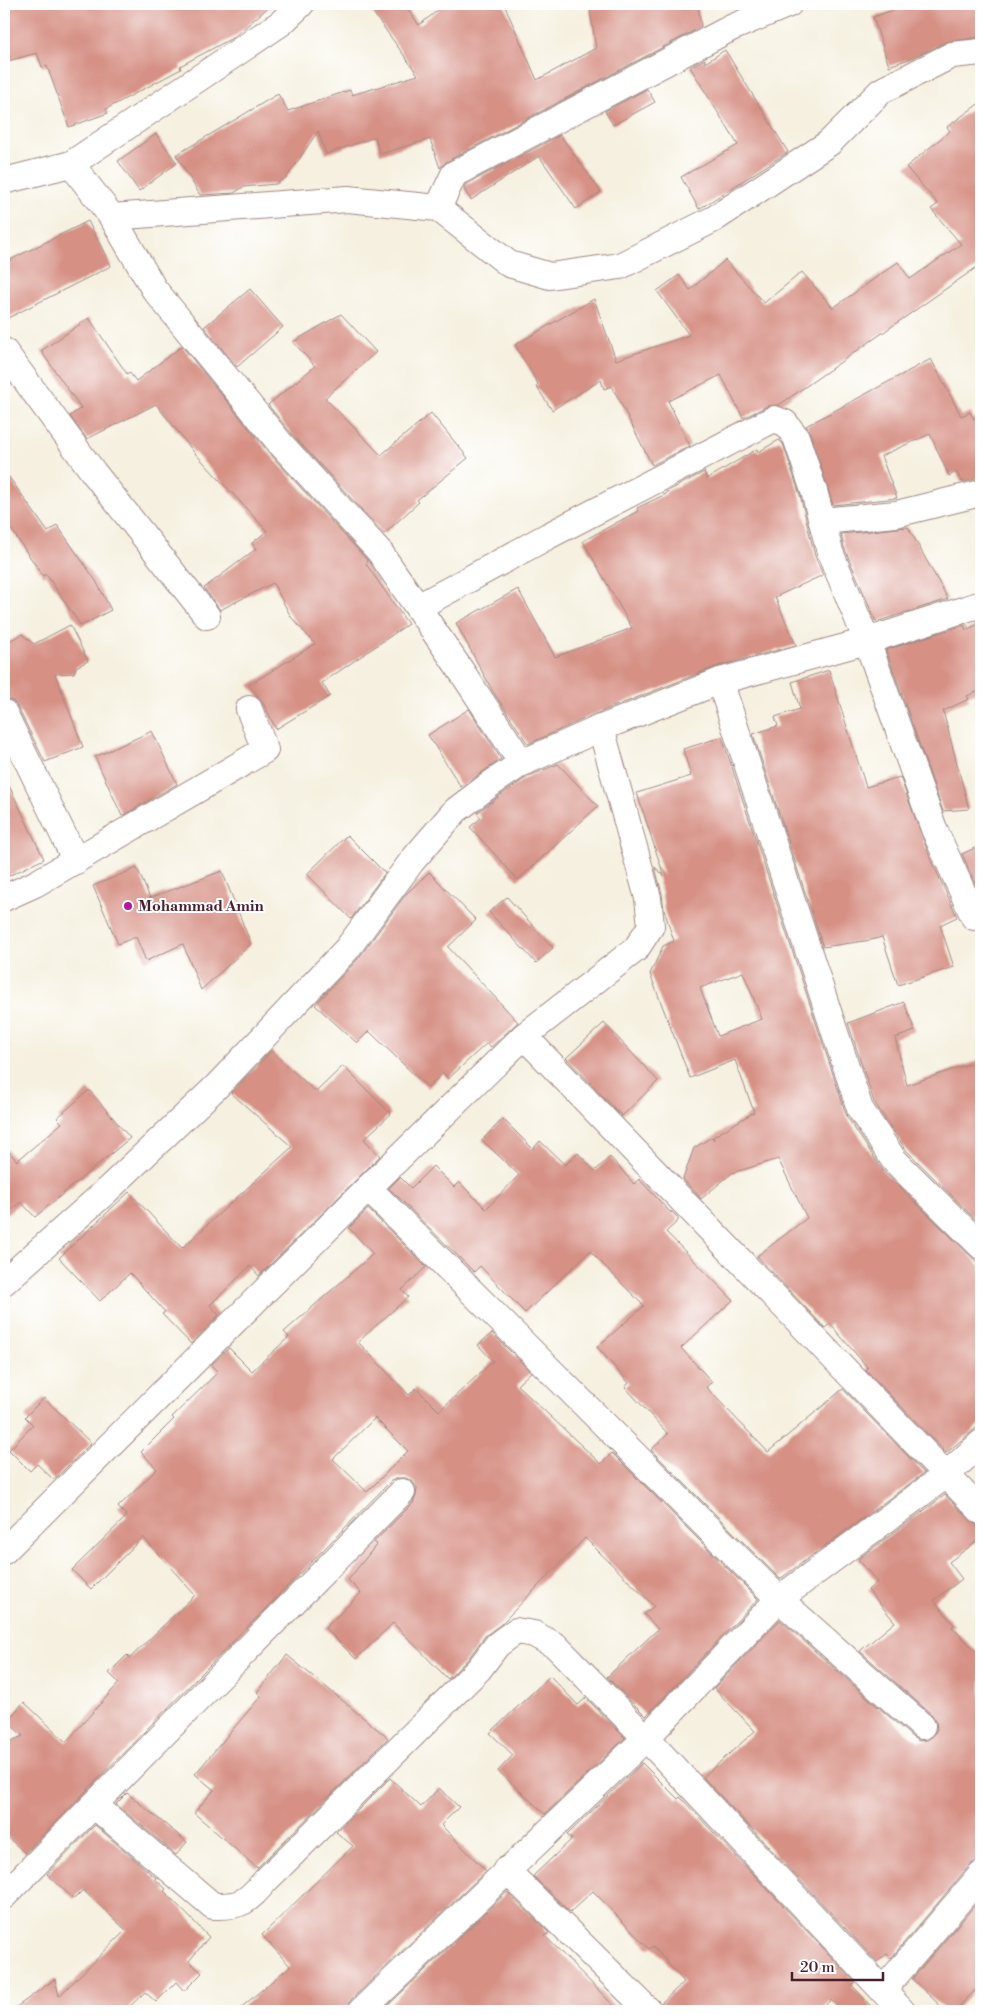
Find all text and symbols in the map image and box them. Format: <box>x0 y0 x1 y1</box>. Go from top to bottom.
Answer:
place label: Mohammad Amin <box>138 897 265 916</box>
marker: Mohammad Amin <box>122 900 134 912</box>
scale bar <box>792 1950 884 1982</box>
text: 20 m <box>800 1958 835 1977</box>

